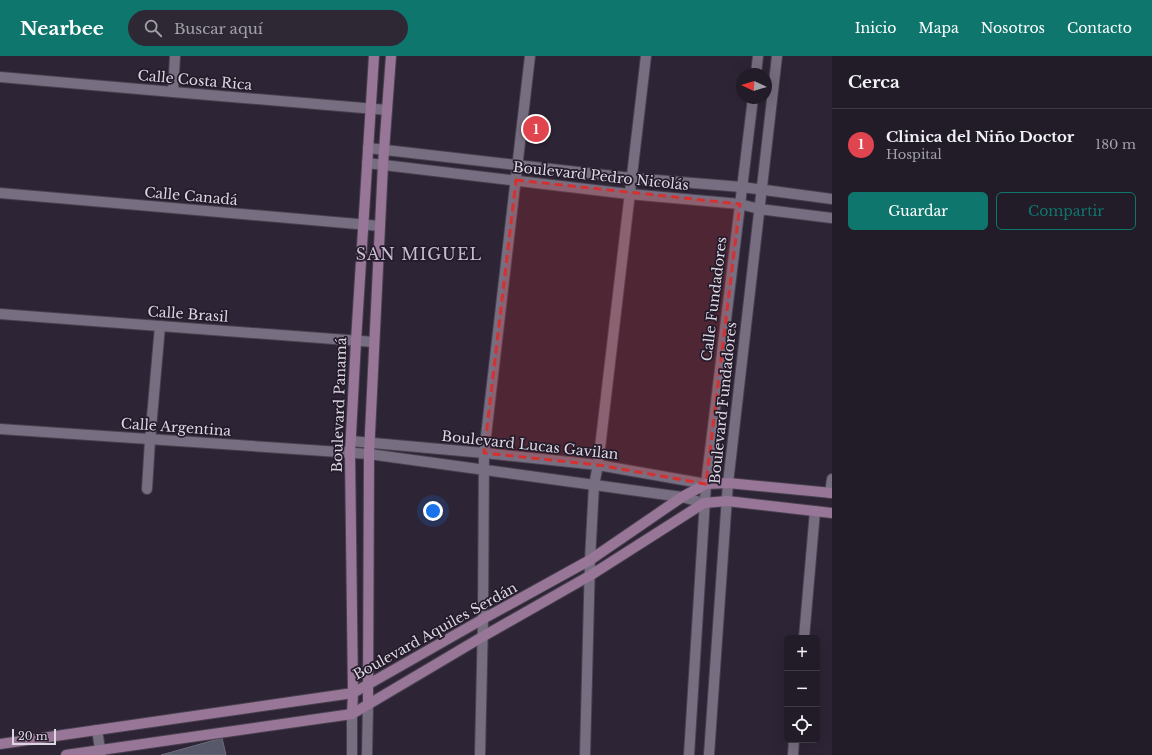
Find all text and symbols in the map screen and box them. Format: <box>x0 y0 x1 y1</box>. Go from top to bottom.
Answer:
search box <box>128 10 408 46</box>
text: Nearbee <box>20 17 104 40</box>
icon: search <box>142 17 164 39</box>
text: Buscar aquí <box>174 19 263 38</box>
text: Inicio <box>855 19 896 37</box>
text: Mapa <box>918 19 959 37</box>
text: Nosotros <box>981 19 1045 37</box>
text: Contacto <box>1067 19 1132 37</box>
street label: Calle Costa Rica <box>137 66 253 94</box>
north arrow <box>736 68 772 104</box>
text: Cerca <box>848 72 900 93</box>
pin: 1 <box>523 114 549 144</box>
text: Clinica del Niño Doctor <box>886 127 1074 146</box>
text: 1 <box>858 136 864 153</box>
text: 180 m <box>1095 136 1136 153</box>
text: Hospital <box>886 146 942 163</box>
street label: Boulevard Pedro Nicolás <box>512 158 690 194</box>
street label: Calle Canadá <box>144 183 239 209</box>
button: Guardar <box>848 192 988 230</box>
button: Compartir <box>996 192 1136 230</box>
street label: Calle Fundadores <box>697 236 731 362</box>
district label: SAN MIGUEL <box>356 244 482 264</box>
street label: Calle Brasil <box>147 302 229 326</box>
street label: Boulevard Fundadores <box>706 321 740 485</box>
street label: Boulevard Panamá <box>328 337 350 473</box>
street label: Calle Argentina <box>120 414 232 440</box>
street label: Boulevard Lucas Gavilan <box>441 427 620 463</box>
your location <box>423 501 443 521</box>
street label: Boulevard Aquiles Serdán <box>350 578 520 684</box>
map controls <box>784 635 820 743</box>
button: + <box>784 635 820 671</box>
button: − <box>784 671 820 707</box>
button: locate <box>784 707 820 743</box>
scale bar <box>12 727 56 746</box>
text: 20 m <box>18 729 48 743</box>

